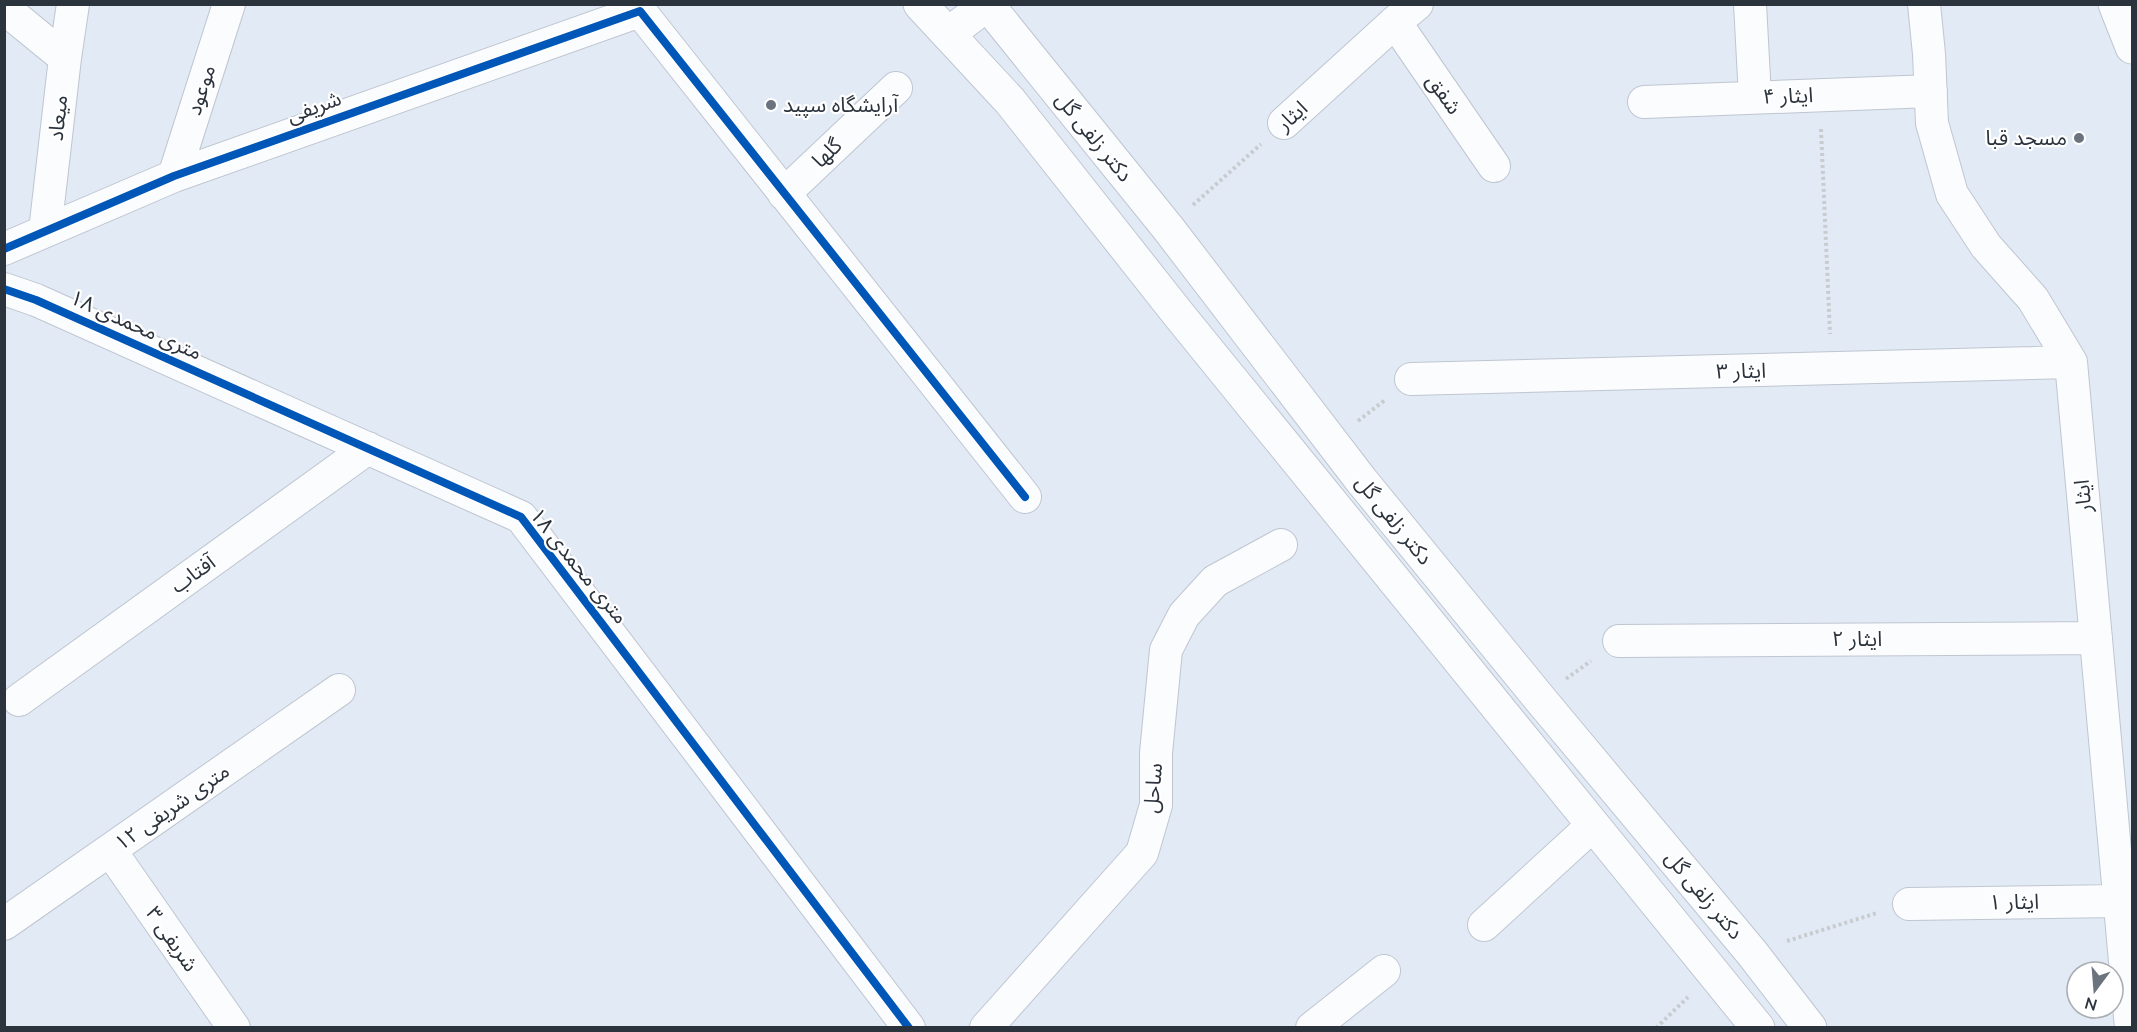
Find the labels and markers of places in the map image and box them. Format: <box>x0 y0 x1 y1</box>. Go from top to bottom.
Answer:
place label: آرایشگاه سپید <box>783 91 899 119</box>
marker: آرایشگاه سپید <box>764 98 778 112</box>
place label: مسجد قبا <box>1985 124 2067 152</box>
marker: مسجد قبا <box>2072 131 2086 145</box>

